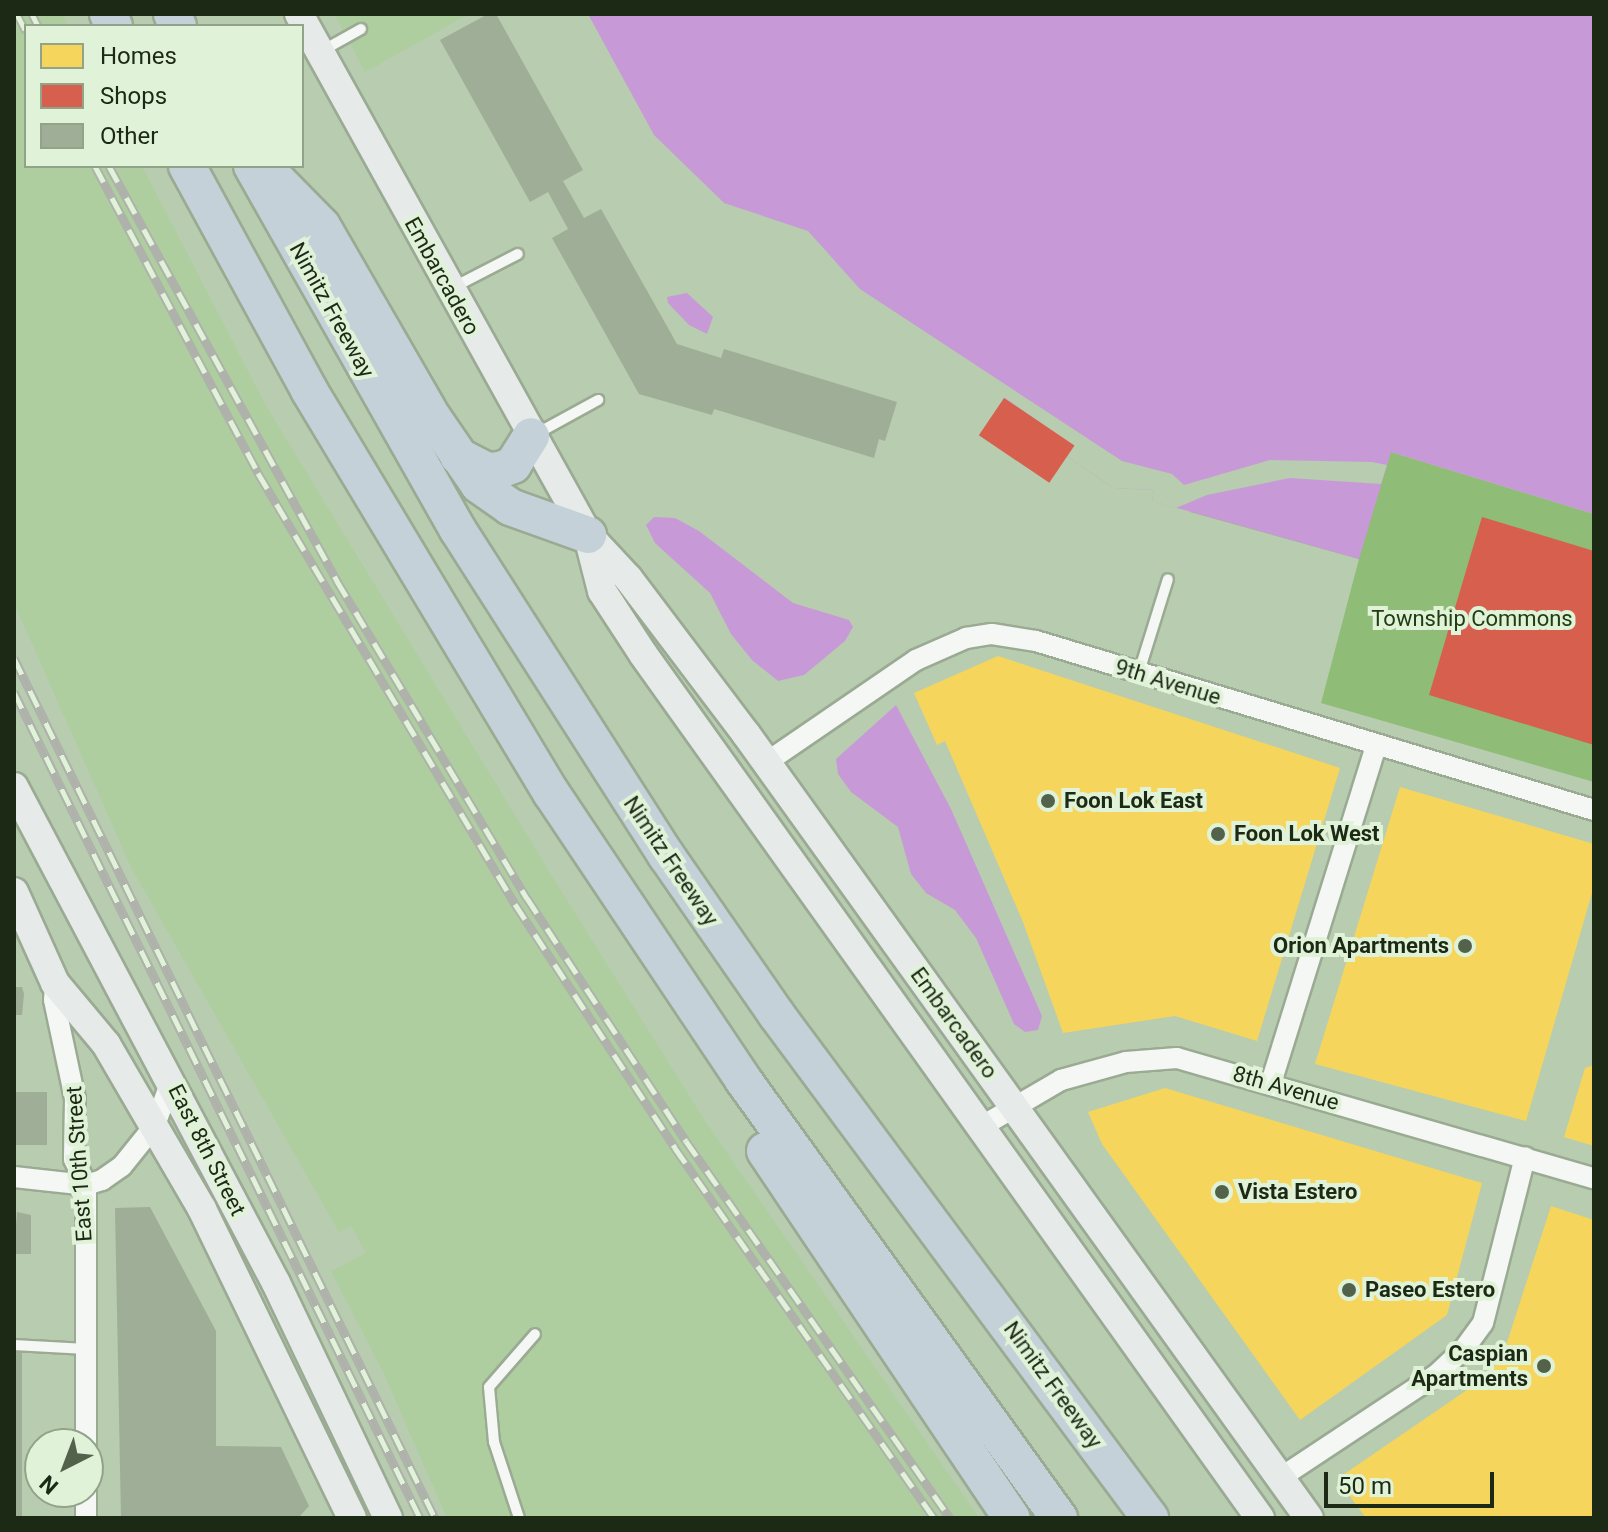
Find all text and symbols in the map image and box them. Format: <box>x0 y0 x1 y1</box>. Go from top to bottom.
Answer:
legend <box>24 24 304 168</box>
text: Homes <box>100 42 177 70</box>
text: Shops <box>100 82 167 110</box>
text: Other <box>100 122 158 150</box>
street label: Embarcadero <box>399 212 485 340</box>
street label: Nimitz Freeway <box>284 238 380 382</box>
park label: Township Commons <box>1371 606 1573 632</box>
street label: 9th Avenue <box>1112 653 1224 711</box>
place label: Foon Lok East <box>1064 788 1203 814</box>
street label: Nimitz Freeway <box>618 791 724 931</box>
marker: Foon Lok East <box>1039 792 1057 810</box>
place label: Foon Lok West <box>1234 821 1380 847</box>
marker: Foon Lok West <box>1209 825 1227 843</box>
place label: Orion Apartments <box>1273 933 1449 959</box>
marker: Orion Apartments <box>1456 937 1474 955</box>
street label: Embarcadero <box>905 962 1003 1084</box>
street label: 8th Avenue <box>1230 1060 1342 1116</box>
street label: East 8th Street <box>163 1080 251 1220</box>
street label: East 10th Street <box>60 1085 98 1243</box>
place label: Vista Estero <box>1238 1179 1357 1205</box>
marker: Vista Estero <box>1213 1183 1231 1201</box>
place label: Paseo Estero <box>1365 1277 1495 1303</box>
marker: Paseo Estero <box>1340 1281 1358 1299</box>
street label: Nimitz Freeway <box>998 1316 1108 1454</box>
place label: Caspian Apartments <box>1411 1340 1528 1392</box>
marker: Caspian Apartments <box>1535 1357 1553 1375</box>
north arrow <box>24 1428 104 1508</box>
scale bar <box>1328 1456 1498 1506</box>
text: N <box>35 1470 63 1499</box>
text: 50 m <box>1338 1472 1392 1500</box>

